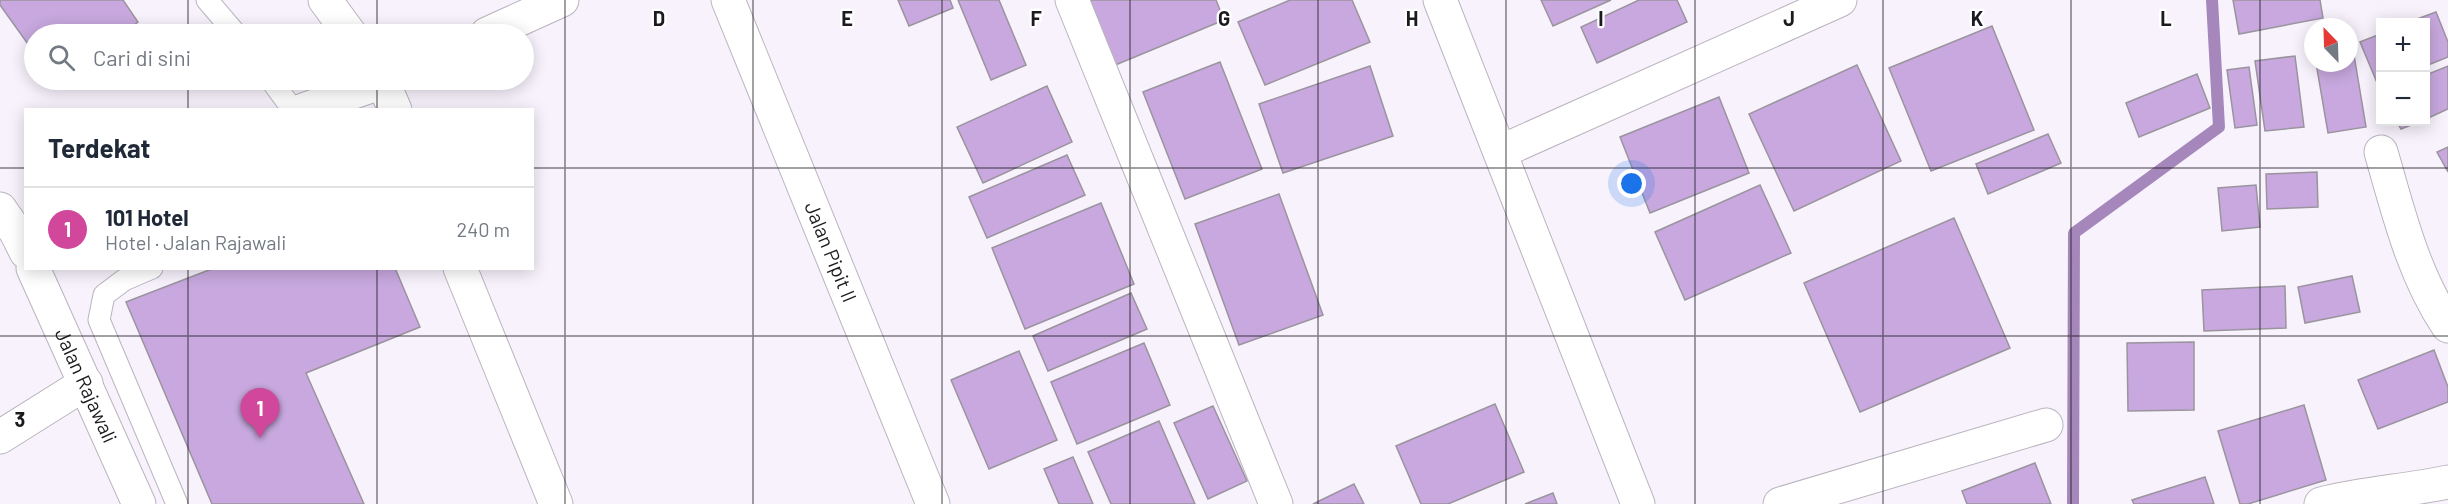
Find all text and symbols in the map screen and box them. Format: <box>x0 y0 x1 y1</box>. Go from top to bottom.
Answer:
text: D <box>653 6 665 30</box>
text: E <box>841 6 853 30</box>
text: F <box>1030 6 1042 30</box>
text: G <box>1218 6 1230 30</box>
text: H <box>1406 6 1418 30</box>
text: I <box>1598 6 1604 30</box>
text: J <box>1783 6 1795 30</box>
text: K <box>1971 6 1984 30</box>
text: L <box>2160 6 2172 30</box>
north arrow <box>2304 18 2358 72</box>
map controls <box>2376 18 2430 126</box>
button: + <box>2376 18 2430 72</box>
search box <box>24 24 534 90</box>
icon: search <box>45 41 78 74</box>
text: Cari di sini <box>93 44 191 70</box>
button: − <box>2376 72 2430 126</box>
text: Terdekat <box>48 132 150 163</box>
your location <box>1617 169 1646 198</box>
street label: Jalan Pipit II <box>800 198 863 305</box>
text: 101 Hotel <box>105 204 189 230</box>
text: 1 <box>64 217 71 241</box>
text: 240 m <box>456 217 510 241</box>
text: Hotel · Jalan Rajawali <box>105 230 286 254</box>
street label: Jalan Rajawali <box>51 324 123 446</box>
pin: 1 <box>240 388 280 438</box>
text: 3 <box>15 407 25 431</box>

